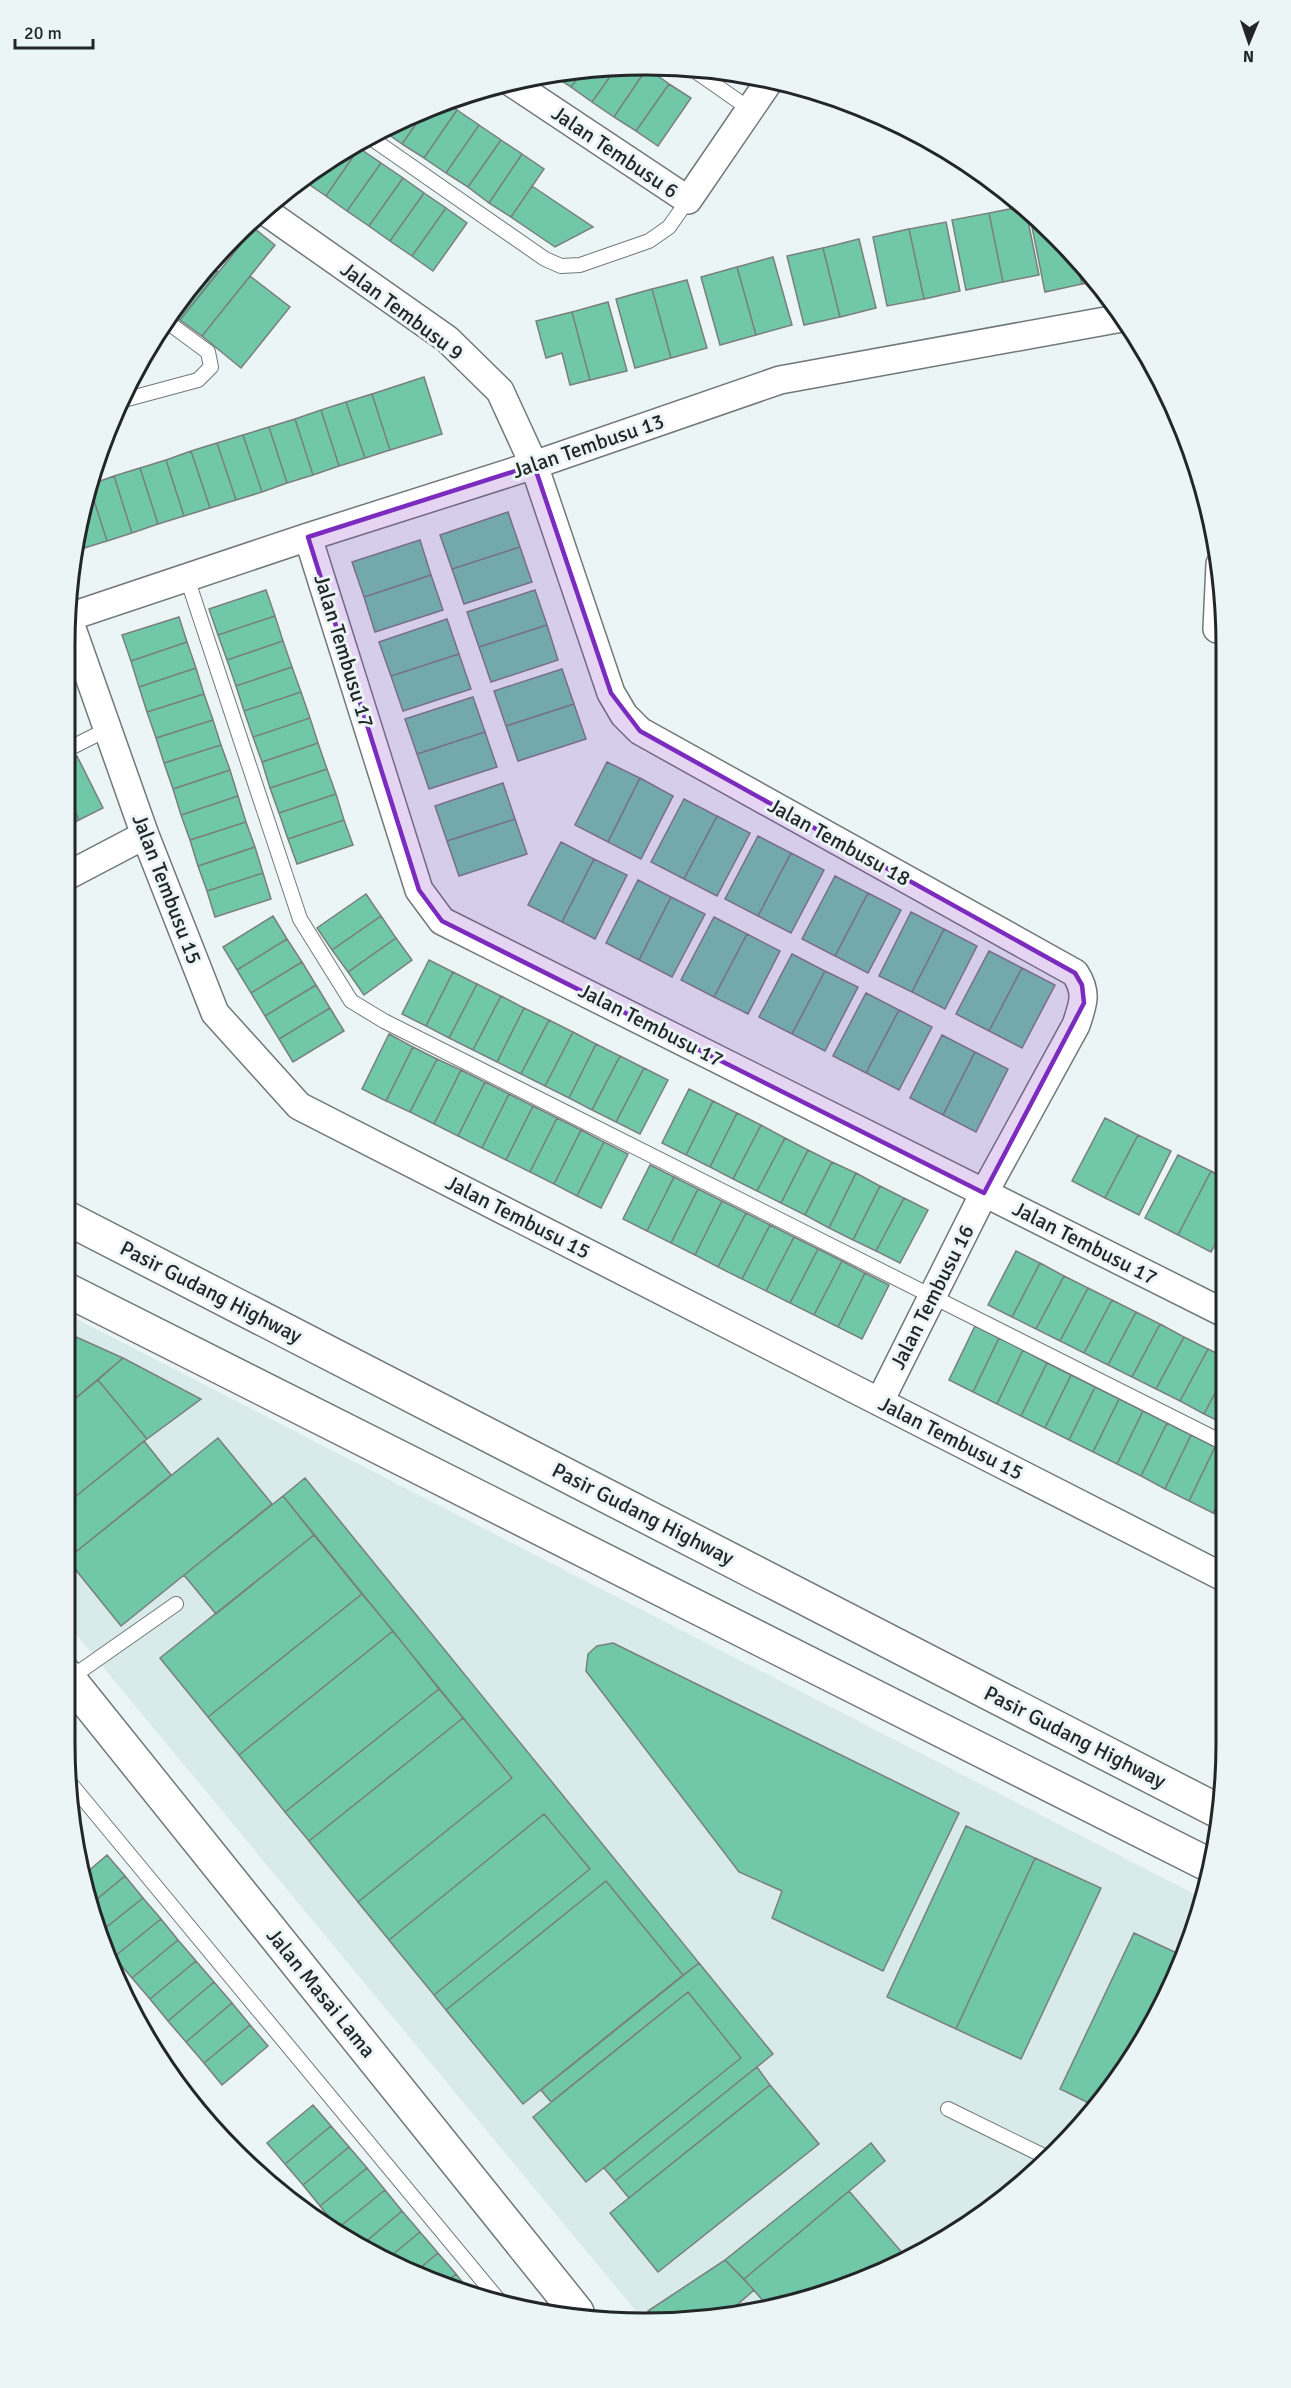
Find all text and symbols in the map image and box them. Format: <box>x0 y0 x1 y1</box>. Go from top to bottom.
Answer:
scale bar <box>15 12 93 50</box>
north arrow <box>1219 12 1279 72</box>
text: 20 m <box>24 22 62 44</box>
text: N <box>1243 46 1254 66</box>
street label: Jalan Tembusu 6 <box>547 100 683 204</box>
street label: Jalan Tembusu 9 <box>335 256 469 366</box>
street label: Jalan Tembusu 13 <box>509 408 667 484</box>
street label: Jalan Tembusu 17 <box>308 571 380 731</box>
street label: Jalan Tembusu 18 <box>763 792 915 892</box>
street label: Jalan Tembusu 15 <box>126 810 208 968</box>
street label: Jalan Tembusu 17 <box>574 977 728 1073</box>
street label: Jalan Tembusu 15 <box>441 1169 595 1265</box>
street label: Jalan Tembusu 17 <box>1008 1195 1162 1291</box>
street label: Jalan Tembusu 16 <box>884 1220 980 1374</box>
street label: Pasir Gudang Highway <box>116 1235 306 1349</box>
street label: Jalan Tembusu 15 <box>874 1390 1028 1486</box>
street label: Pasir Gudang Highway <box>548 1457 738 1571</box>
street label: Pasir Gudang Highway <box>980 1680 1170 1794</box>
street label: Jalan Masai Lama <box>261 1923 381 2063</box>

